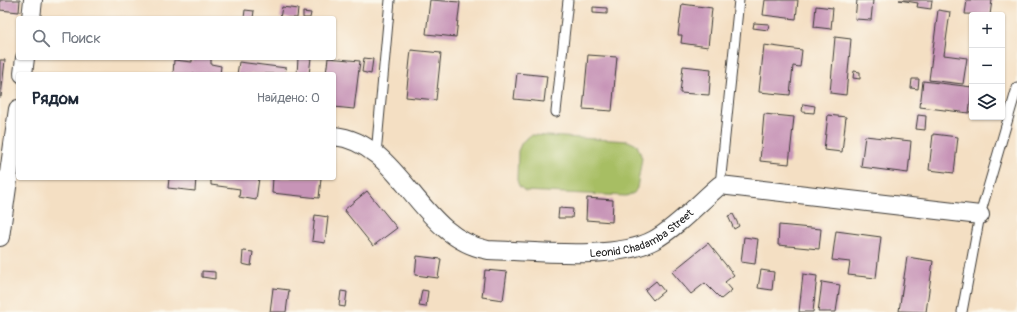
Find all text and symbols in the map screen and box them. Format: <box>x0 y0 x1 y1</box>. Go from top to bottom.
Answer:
map controls <box>969 12 1005 120</box>
button: + <box>969 12 1005 48</box>
search box <box>16 16 336 60</box>
icon: search <box>30 27 52 49</box>
text: Поиск <box>62 29 101 48</box>
button: − <box>969 48 1005 84</box>
button: layers <box>969 84 1005 120</box>
text: Рядом <box>32 88 79 109</box>
text: Найдено: 0 <box>257 90 320 106</box>
street label: Leonid Chadamba Street <box>589 206 697 260</box>

